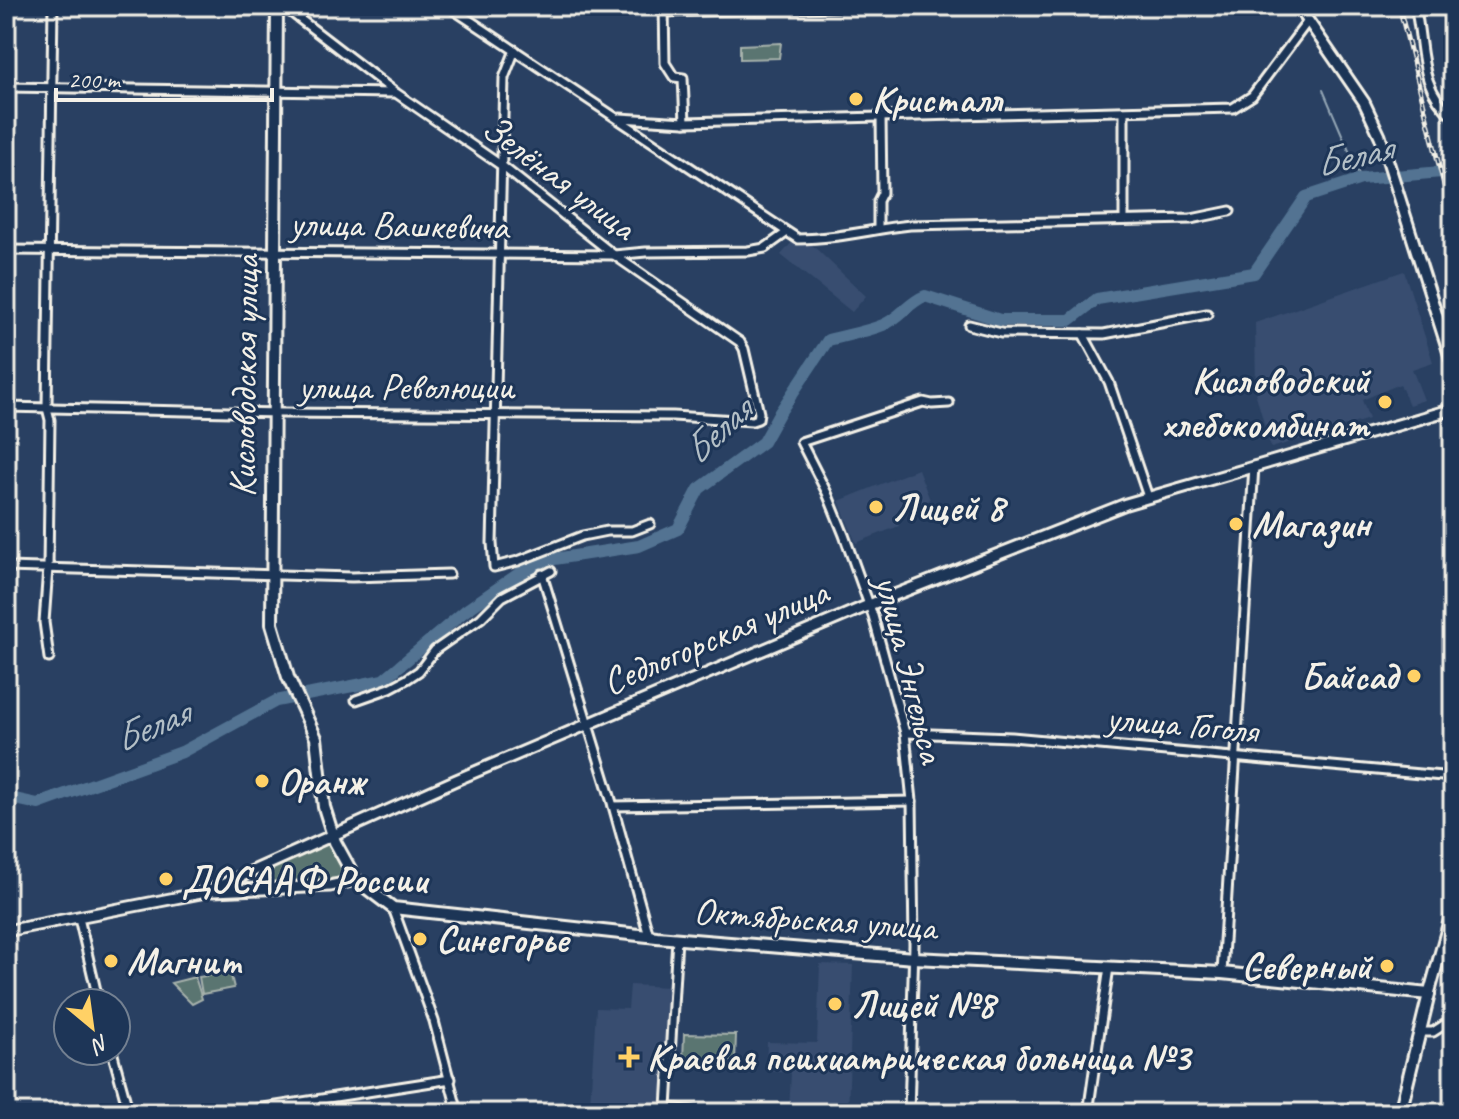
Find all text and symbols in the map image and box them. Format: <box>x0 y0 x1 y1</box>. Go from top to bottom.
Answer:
scale bar <box>56 52 272 102</box>
text: 200 m <box>68 65 122 95</box>
place label: Кристалл <box>872 76 1004 123</box>
marker: Кристалл <box>847 90 865 108</box>
street label: Зелёная улица <box>473 104 647 252</box>
water label: Белая <box>1310 122 1402 189</box>
street label: улица Вашкевича <box>287 200 511 250</box>
street label: Кисловодская улица <box>218 252 270 497</box>
place label: Кисловодский хлебокомбинат <box>1162 357 1372 448</box>
street label: улица Революции <box>296 363 516 410</box>
water label: Белая <box>672 382 767 476</box>
marker: Кисловодский хлебокомбинат <box>1376 393 1394 411</box>
place label: Лицей 8 <box>892 484 1008 531</box>
marker: Лицей 8 <box>867 498 885 516</box>
place label: Магазин <box>1252 501 1373 549</box>
marker: Магазин <box>1227 515 1245 533</box>
street label: Седлогорская улица <box>595 567 837 706</box>
street label: улица Энгельса <box>864 569 957 770</box>
place label: Байсад <box>1300 653 1401 700</box>
marker: Байсад <box>1405 667 1423 685</box>
water label: Белая <box>106 686 202 764</box>
street label: улица Гоголя <box>1102 694 1263 754</box>
place label: Оранж <box>278 758 369 805</box>
marker: Оранж <box>253 772 271 790</box>
place label: ДОСААФ России <box>182 856 430 903</box>
marker: ДОСААФ России <box>157 870 175 888</box>
street label: Октябрьская улица <box>692 887 941 951</box>
place label: Синегорье <box>436 916 571 963</box>
marker: Синегорье <box>411 930 429 948</box>
place label: Магнит <box>127 938 243 985</box>
place label: Северный <box>1242 943 1374 990</box>
marker: Магнит <box>102 952 120 970</box>
marker: Северный <box>1378 957 1396 975</box>
place label: Лицей №8 <box>851 981 998 1028</box>
north arrow <box>52 987 132 1067</box>
marker: Лицей №8 <box>826 995 844 1013</box>
text: N <box>86 1028 114 1061</box>
place label: Краевая психиатрическая больница №3 <box>647 1034 1194 1081</box>
marker: Краевая психиатрическая больница №3 <box>618 1046 640 1068</box>

